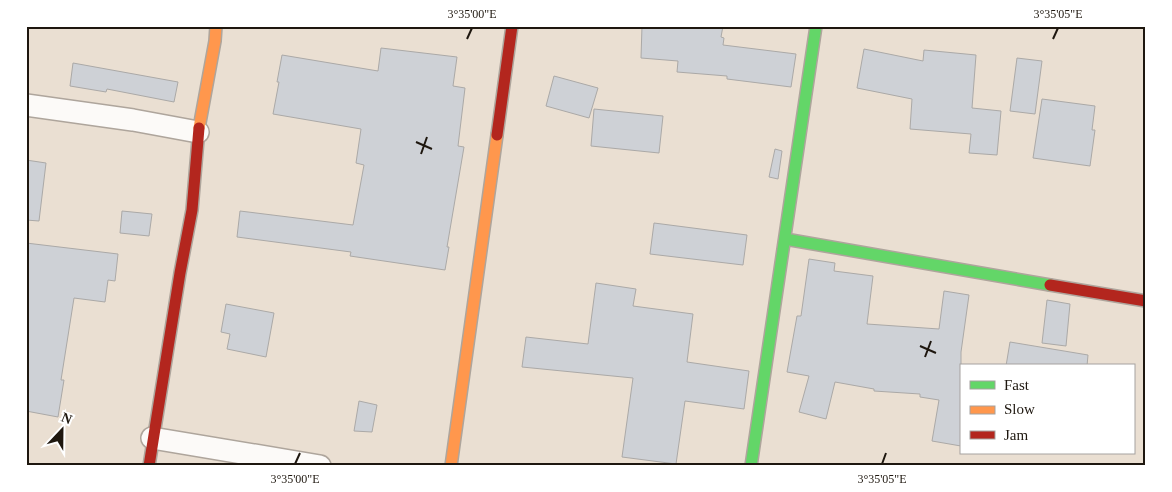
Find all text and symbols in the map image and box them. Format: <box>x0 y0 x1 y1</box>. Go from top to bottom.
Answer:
text: 3°35'00"E <box>447 7 497 21</box>
text: 3°35'05"E <box>1033 7 1083 21</box>
legend <box>960 364 1134 454</box>
text: Fast <box>1004 377 1030 393</box>
text: Slow <box>1004 401 1035 417</box>
north arrow <box>38 404 88 454</box>
text: N <box>59 410 74 427</box>
text: Jam <box>1004 427 1028 443</box>
text: 3°35'00"E <box>270 472 320 486</box>
text: 3°35'05"E <box>857 472 907 486</box>

